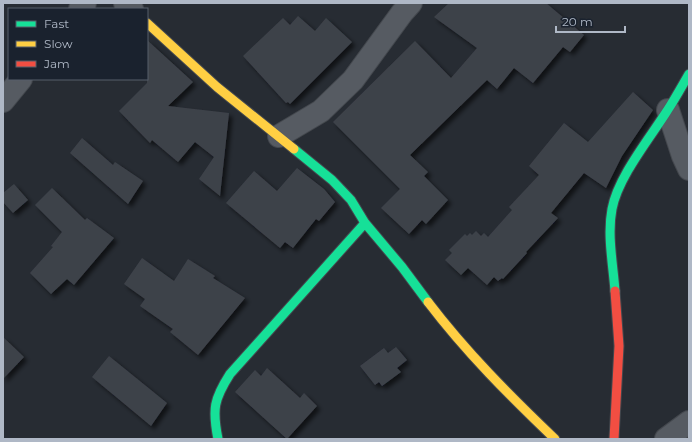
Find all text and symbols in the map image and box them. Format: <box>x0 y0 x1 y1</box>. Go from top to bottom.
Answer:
legend <box>8 8 148 80</box>
scale bar <box>556 8 625 34</box>
text: 20 m <box>562 14 593 29</box>
text: Fast <box>44 16 69 31</box>
text: Slow <box>44 36 73 51</box>
text: Jam <box>43 56 70 71</box>

